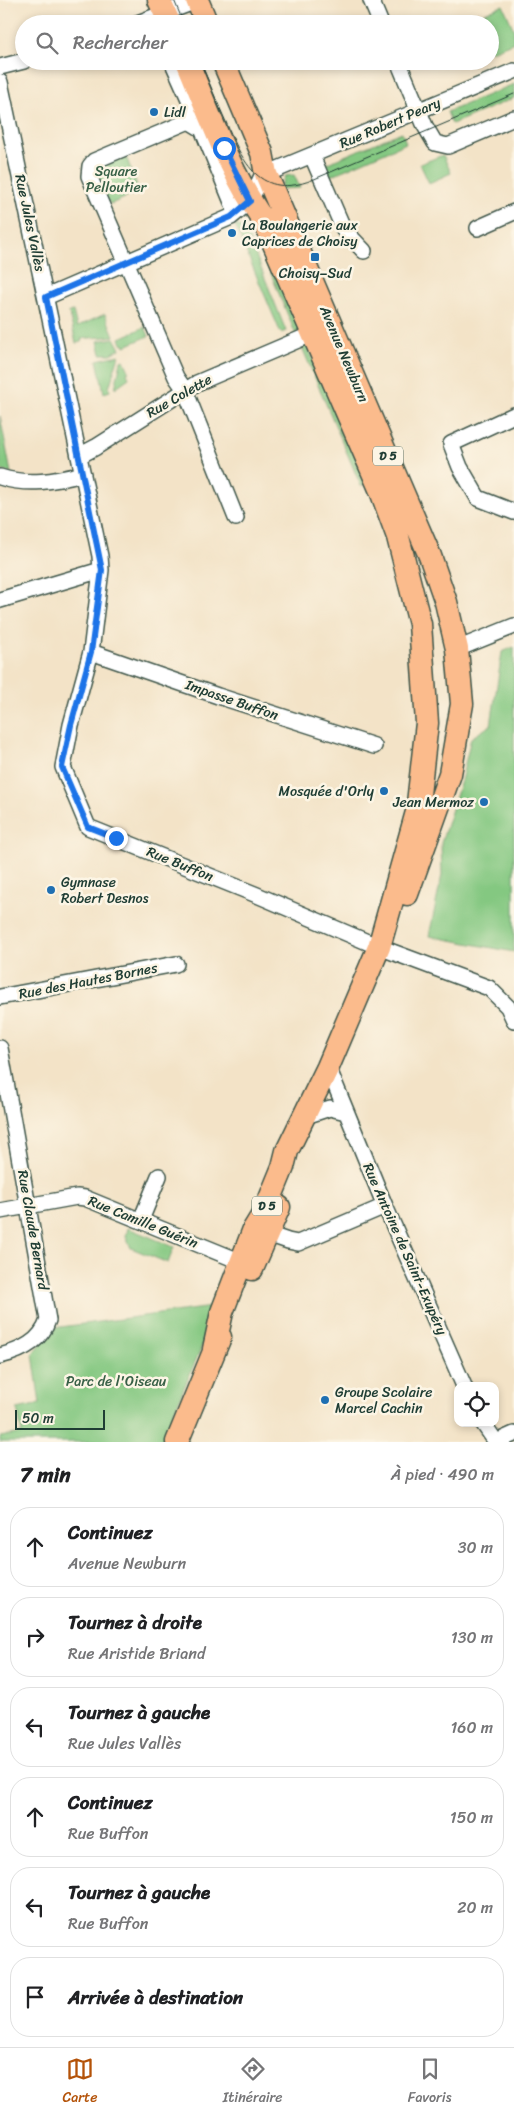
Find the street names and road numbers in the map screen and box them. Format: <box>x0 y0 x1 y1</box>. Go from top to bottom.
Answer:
street label: Rue Robert Peary <box>335 90 445 156</box>
street label: Rue Jules Vallès <box>7 172 53 275</box>
street label: Avenue Newburn <box>312 301 376 407</box>
street label: Rue Colette <box>141 367 217 425</box>
road number: D 5 <box>373 446 403 466</box>
street label: Impasse Buffon <box>181 672 282 728</box>
street label: Rue Buffon <box>143 839 218 889</box>
street label: Rue des Hautes Bornes <box>16 955 160 1007</box>
street label: Rue Antoine de Saint-Exupéry <box>356 1159 455 1340</box>
street label: Rue Claude Bernard <box>10 1168 56 1294</box>
street label: Rue Camille Guérin <box>84 1189 202 1256</box>
road number: D 5 <box>252 1196 282 1216</box>

